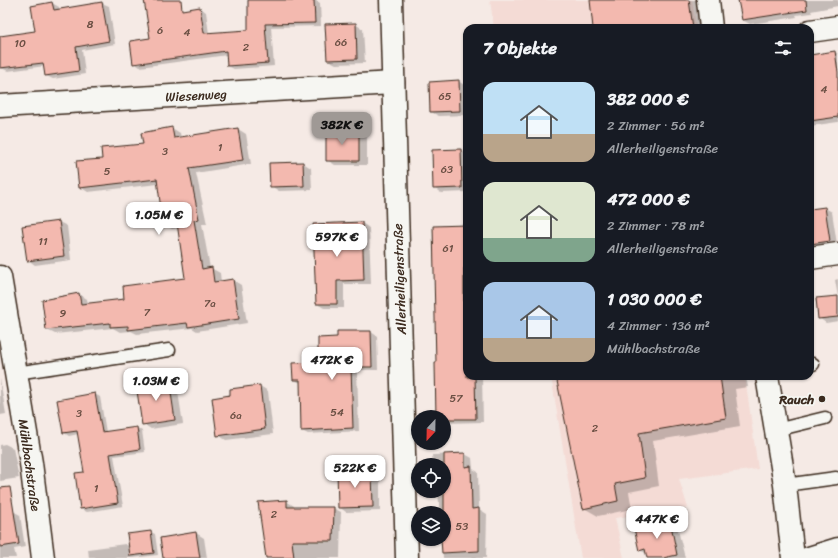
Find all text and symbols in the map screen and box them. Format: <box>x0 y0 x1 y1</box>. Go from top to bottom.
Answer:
house number: 8 <box>87 15 94 34</box>
house number: 6 <box>157 21 163 40</box>
house number: 4 <box>184 23 191 42</box>
house number: 66 <box>335 33 347 52</box>
text: 7 Objekte <box>483 33 557 63</box>
house number: 10 <box>14 34 26 53</box>
icon: filters <box>772 37 794 59</box>
house number: 2 <box>243 38 250 57</box>
house number: 4 <box>821 80 828 99</box>
street label: Wiesenweg <box>165 82 228 109</box>
text: 382 000 € <box>607 84 689 114</box>
house number: 65 <box>439 87 452 106</box>
icon: home <box>515 98 563 146</box>
pin: 382K € <box>309 112 375 146</box>
text: 382K € <box>321 113 363 136</box>
text: 2 Zimmer · 56 m² <box>607 114 705 137</box>
text: Allerheiligenstraße <box>607 137 718 160</box>
house number: 1 <box>218 138 223 157</box>
house number: 3 <box>162 142 168 161</box>
house number: 63 <box>441 160 453 179</box>
house number: 5 <box>104 162 111 181</box>
text: 472 000 € <box>607 184 690 214</box>
icon: home <box>515 198 563 246</box>
pin: 1.05M € <box>122 202 196 236</box>
text: 1.05M € <box>135 203 183 226</box>
text: 2 Zimmer · 78 m² <box>607 214 705 237</box>
street label: Allerheiligenstraße <box>386 223 413 336</box>
pin: 597K € <box>304 224 370 258</box>
text: 597K € <box>315 225 359 248</box>
house number: 11 <box>38 232 48 251</box>
text: Allerheiligenstraße <box>607 237 718 260</box>
house number: 61 <box>443 239 454 258</box>
text: 1 030 000 € <box>607 284 702 314</box>
house number: 7a <box>204 294 216 313</box>
icon: home <box>515 298 563 346</box>
house number: 7 <box>144 303 151 322</box>
house number: 9 <box>60 304 67 323</box>
text: 4 Zimmer · 136 m² <box>607 314 710 337</box>
text: Mühlbachstraße <box>607 337 700 360</box>
pin: 472K € <box>299 347 365 381</box>
text: 472K € <box>311 348 353 371</box>
pin: 1.03M € <box>119 368 193 402</box>
text: 1.03M € <box>132 369 180 392</box>
place label: Rauch <box>778 388 814 411</box>
house number: 57 <box>449 389 463 408</box>
marker: Rauch <box>817 394 827 404</box>
house number: 54 <box>330 403 344 422</box>
house number: 3 <box>76 404 82 423</box>
house number: 6a <box>230 406 242 425</box>
north arrow <box>411 410 451 450</box>
map controls <box>411 410 451 546</box>
street label: Mühlbachstraße <box>12 417 47 513</box>
house number: 2 <box>592 419 599 438</box>
pin: 522K € <box>322 455 388 489</box>
text: 522K € <box>334 456 376 479</box>
button: locate <box>411 458 451 498</box>
house number: 1 <box>94 479 99 498</box>
house number: 2 <box>271 505 278 524</box>
button: layers <box>411 506 451 546</box>
pin: 447K € <box>624 506 690 540</box>
text: 447K € <box>635 507 679 530</box>
house number: 53 <box>456 517 468 536</box>

